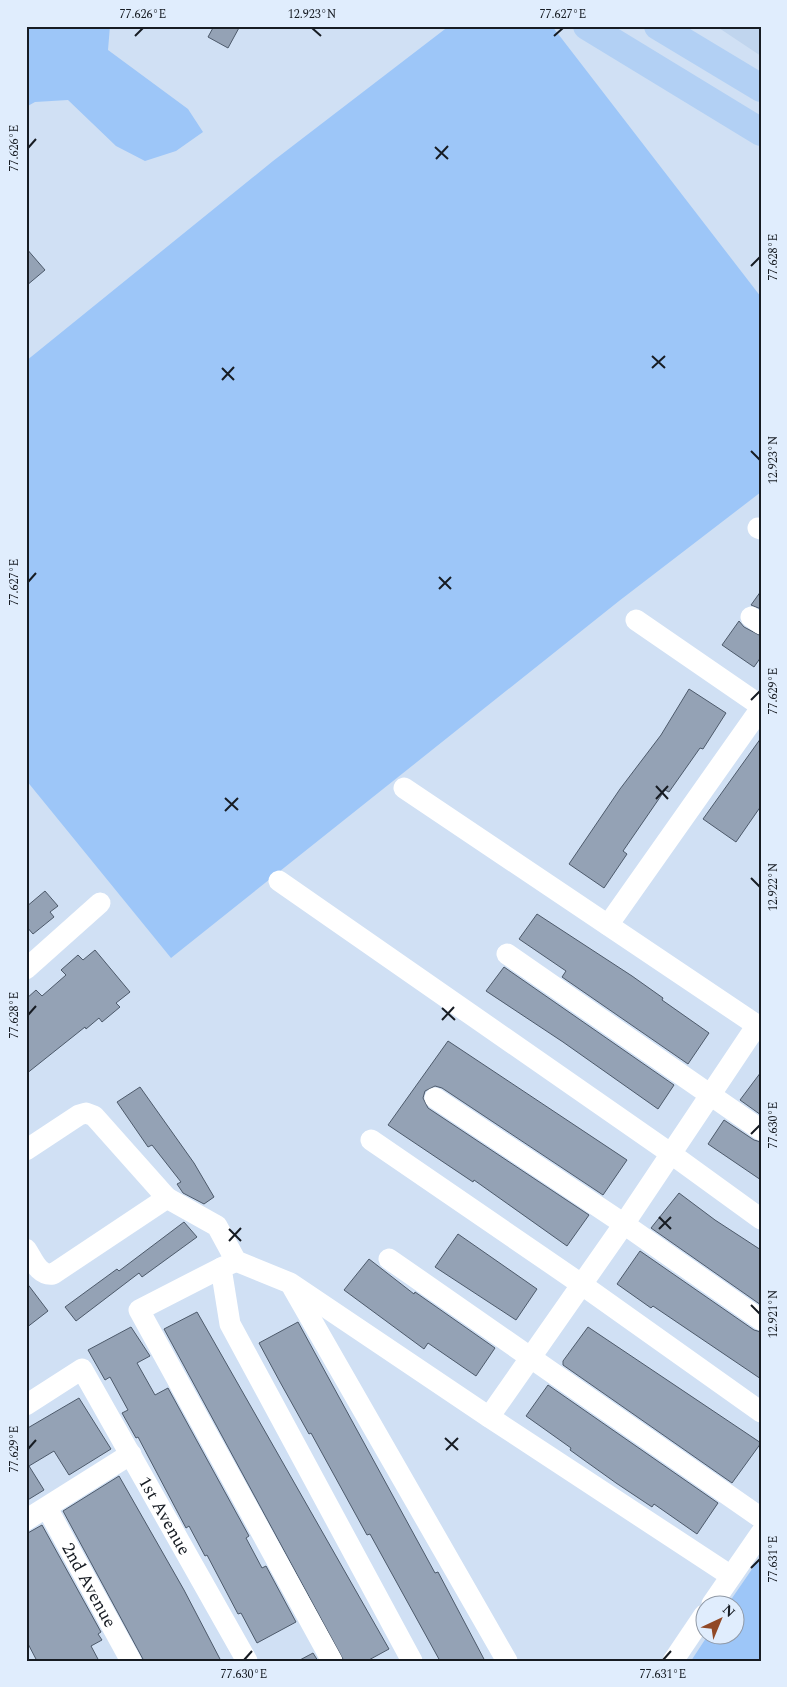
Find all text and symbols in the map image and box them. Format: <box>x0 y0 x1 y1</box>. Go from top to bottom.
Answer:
text: 77.626°E <box>120 5 166 24</box>
text: 12.923°N <box>288 5 336 24</box>
text: 77.627°E <box>540 5 586 24</box>
text: 77.626°E <box>5 125 24 171</box>
text: 77.628°E <box>764 234 783 280</box>
text: 12.923°N <box>764 436 783 484</box>
text: 77.627°E <box>5 559 24 605</box>
text: 77.629°E <box>764 668 783 714</box>
text: 12.922°N <box>764 863 783 911</box>
text: 77.628°E <box>5 992 24 1038</box>
text: 77.630°E <box>764 1102 783 1148</box>
text: 12.921°N <box>764 1290 783 1338</box>
text: 77.629°E <box>5 1426 24 1472</box>
street label: 1st Avenue <box>131 1471 198 1560</box>
text: 77.631°E <box>764 1536 783 1582</box>
street label: 2nd Avenue <box>55 1538 123 1633</box>
north arrow <box>694 1594 744 1644</box>
text: N <box>717 1599 740 1623</box>
text: 77.630°E <box>221 1665 267 1684</box>
text: 77.631°E <box>640 1665 686 1684</box>

